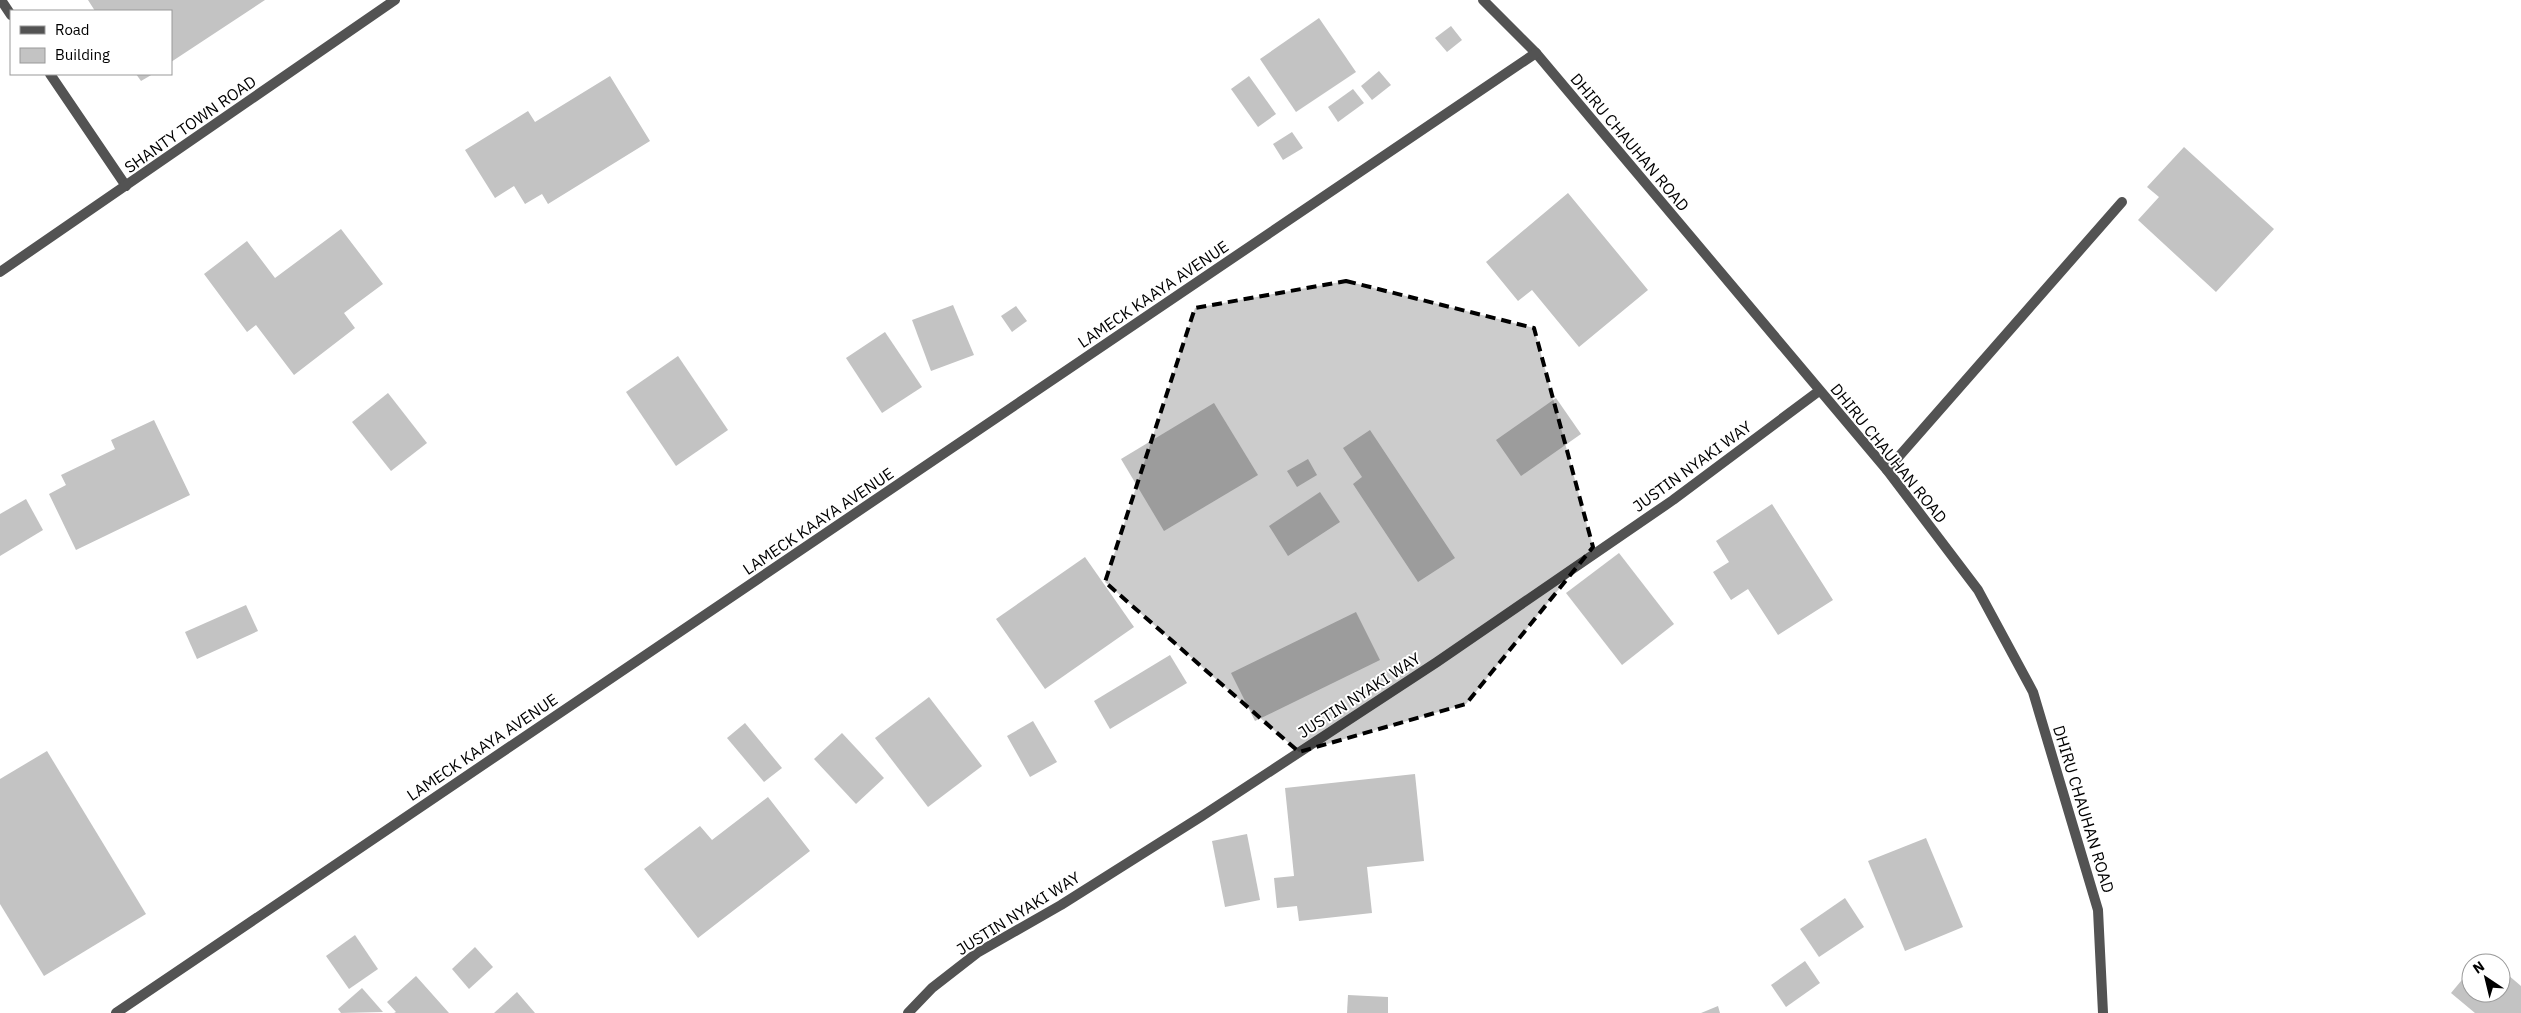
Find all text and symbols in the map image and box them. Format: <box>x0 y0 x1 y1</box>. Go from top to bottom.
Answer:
legend <box>10 10 172 75</box>
text: Road <box>55 20 90 39</box>
text: Building <box>55 45 110 64</box>
street label: DHIRU CHAUHAN ROAD <box>1566 69 1694 215</box>
street label: SHANTY TOWN ROAD <box>120 71 260 177</box>
street label: LAMECK KAAYA AVENUE <box>1074 236 1232 352</box>
street label: DHIRU CHAUHAN ROAD <box>1826 379 1952 527</box>
street label: JUSTIN NYAKI WAY <box>1629 416 1756 516</box>
street label: LAMECK KAAYA AVENUE <box>739 463 897 579</box>
street label: JUSTIN NYAKI WAY <box>1294 648 1424 742</box>
street label: LAMECK KAAYA AVENUE <box>403 689 561 805</box>
street label: DHIRU CHAUHAN ROAD <box>2049 723 2119 895</box>
street label: JUSTIN NYAKI WAY <box>952 867 1084 959</box>
north arrow <box>2461 953 2511 1003</box>
text: N <box>2469 957 2488 978</box>

